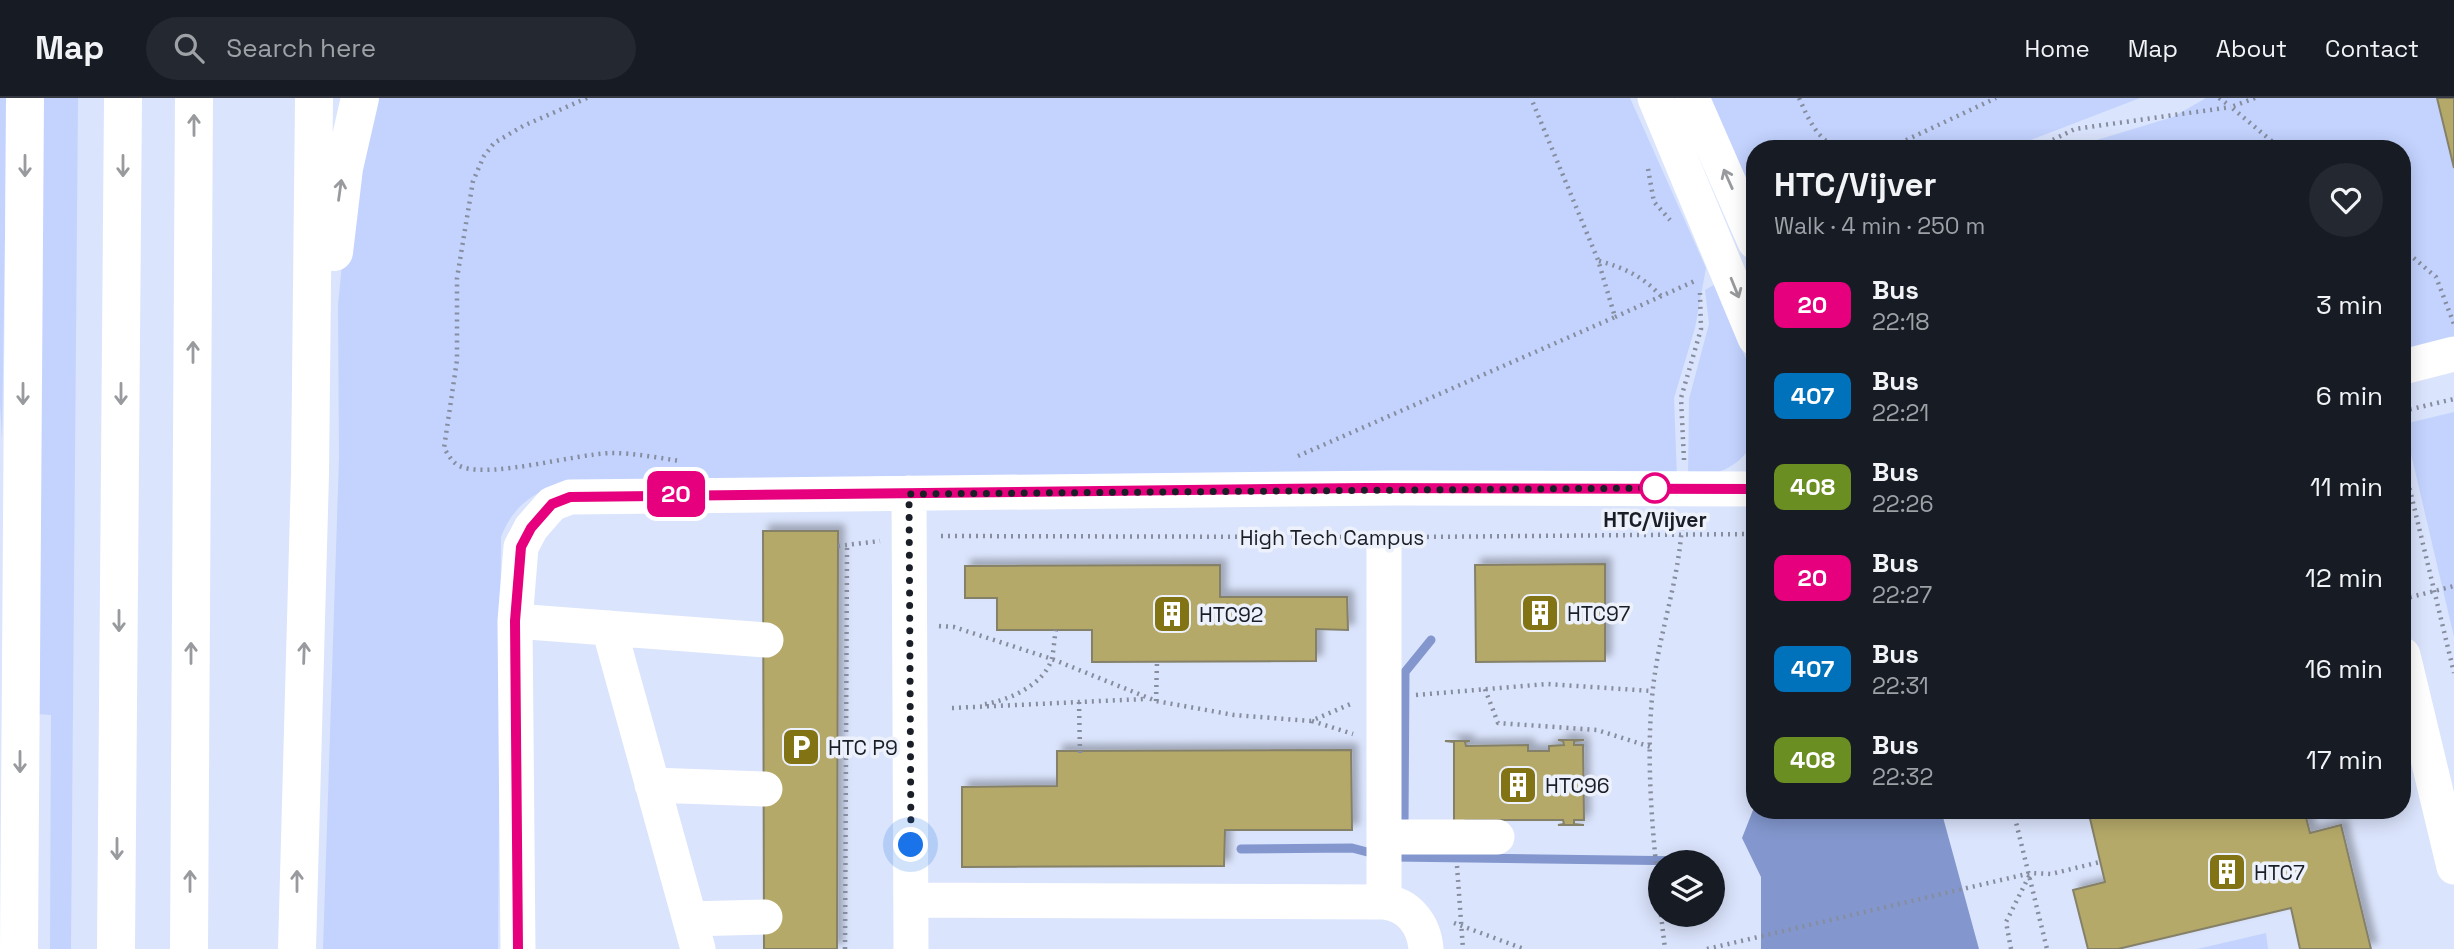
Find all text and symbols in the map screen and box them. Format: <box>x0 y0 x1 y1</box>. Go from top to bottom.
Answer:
search box <box>146 17 636 80</box>
text: Map <box>35 27 104 69</box>
icon: search <box>170 29 208 67</box>
text: Search here <box>226 31 376 65</box>
text: Home <box>2024 33 2090 64</box>
text: Map <box>2128 33 2178 64</box>
text: About <box>2216 33 2287 64</box>
text: Contact <box>2325 33 2419 64</box>
one-way arrow <box>187 114 201 137</box>
one-way arrow <box>18 154 31 177</box>
one-way arrow <box>116 154 130 177</box>
button: heart <box>2309 163 2383 237</box>
text: HTC/Vijver <box>1774 164 1937 206</box>
one-way arrow <box>1720 169 1733 190</box>
one-way arrow <box>334 179 347 201</box>
text: Walk · 4 min · 250 m <box>1774 211 1985 241</box>
text: Bus <box>1872 273 1919 307</box>
one-way arrow <box>1729 277 1742 298</box>
text: 3 min <box>2316 288 2383 322</box>
text: 20 <box>1798 289 1827 320</box>
text: 22:18 <box>1872 307 1930 337</box>
one-way arrow <box>186 341 200 364</box>
text: Bus <box>1872 364 1919 398</box>
text: 6 min <box>2316 379 2383 413</box>
text: 407 <box>1791 380 1834 411</box>
one-way arrow <box>16 382 30 405</box>
one-way arrow <box>114 382 128 405</box>
text: 22:21 <box>1872 398 1929 428</box>
text: Bus <box>1872 455 1919 489</box>
text: 11 min <box>2310 470 2383 504</box>
line badge: 20 <box>644 471 708 517</box>
text: 408 <box>1790 471 1835 502</box>
marker: HTC/Vijver <box>1640 473 1670 503</box>
text: 20 <box>661 478 691 509</box>
text: 22:26 <box>1872 489 1934 519</box>
place label: HTC/Vijver <box>1603 506 1707 533</box>
street label: High Tech Campus <box>1240 524 1424 551</box>
text: Bus <box>1872 546 1919 580</box>
text: 12 min <box>2305 561 2383 595</box>
text: 20 <box>1798 562 1827 593</box>
text: 22:27 <box>1872 580 1932 610</box>
building icon: HTC97 <box>1519 592 1561 634</box>
building icon: HTC92 <box>1151 593 1193 635</box>
place label: HTC97 <box>1567 600 1630 627</box>
place label: HTC92 <box>1199 601 1263 628</box>
one-way arrow <box>112 609 126 632</box>
text: Bus <box>1872 637 1919 671</box>
one-way arrow <box>184 642 198 665</box>
one-way arrow <box>298 642 311 665</box>
text: 16 min <box>2305 652 2383 686</box>
text: 407 <box>1791 653 1834 684</box>
text: 22:31 <box>1872 671 1929 701</box>
parking icon: HTC P9 <box>780 726 822 768</box>
text: Bus <box>1872 728 1919 762</box>
place label: HTC P9 <box>828 734 898 761</box>
text: 17 min <box>2306 743 2383 777</box>
text: 408 <box>1790 744 1835 775</box>
one-way arrow <box>13 750 27 773</box>
text: 22:32 <box>1872 762 1933 792</box>
building icon: HTC96 <box>1497 764 1539 806</box>
place label: HTC96 <box>1545 772 1610 799</box>
your location <box>893 827 928 862</box>
one-way arrow <box>110 837 124 860</box>
map controls <box>1648 850 1725 927</box>
button: layers <box>1648 850 1725 927</box>
building icon: HTC7 <box>2206 851 2248 893</box>
place label: HTC7 <box>2254 859 2305 886</box>
one-way arrow <box>183 870 197 893</box>
one-way arrow <box>290 870 304 893</box>

